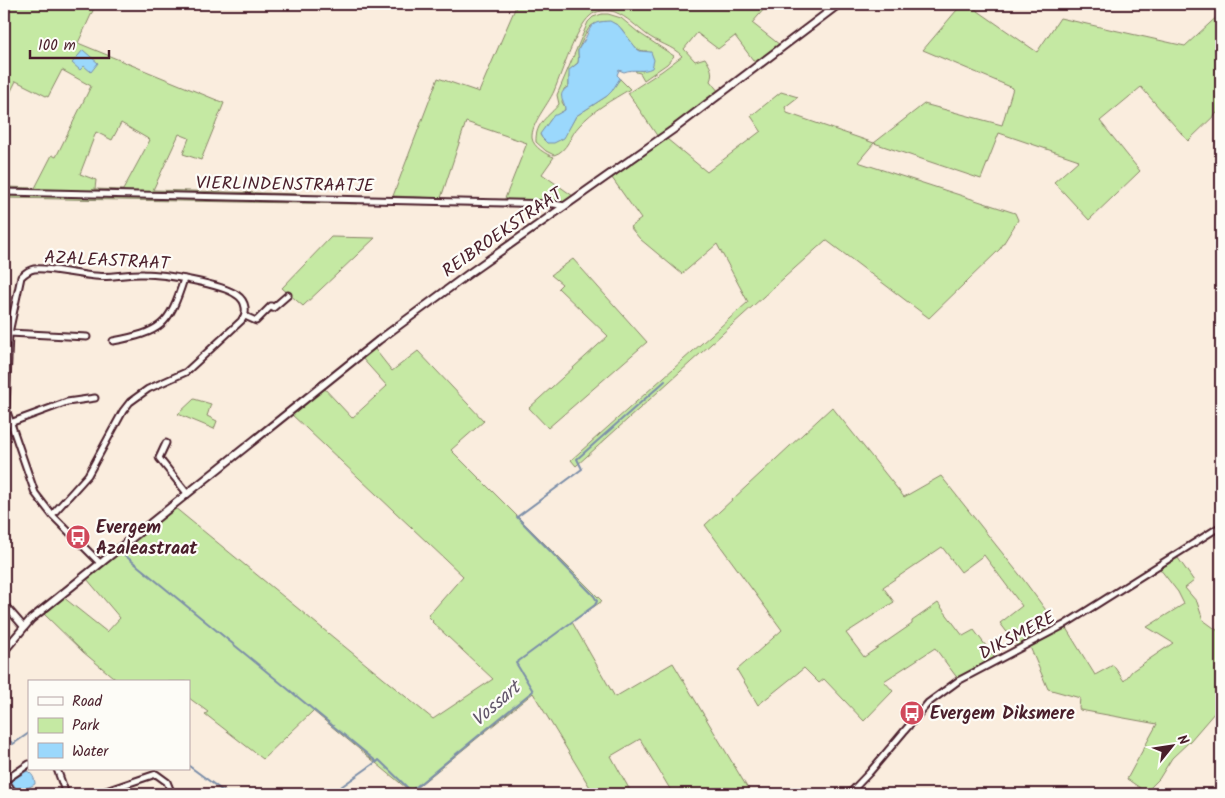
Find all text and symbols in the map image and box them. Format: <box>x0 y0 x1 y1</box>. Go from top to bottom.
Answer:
scale bar <box>30 28 109 60</box>
text: 100 m <box>38 34 76 58</box>
street label: VIERLINDENSTRAATJE <box>196 169 375 202</box>
street label: REIBROEKSTRAAT <box>436 180 570 286</box>
street label: AZALEASTRAAT <box>43 244 172 279</box>
place label: Evergem Azaleastraat <box>96 514 198 564</box>
bus stop icon: Evergem Azaleastraat <box>65 524 91 550</box>
street label: DIKSMERE <box>974 604 1062 669</box>
water label: Vossart <box>465 673 530 735</box>
legend <box>28 680 190 770</box>
text: Road <box>72 690 103 714</box>
bus stop icon: Evergem Diksmere <box>899 700 925 726</box>
place label: Evergem Diksmere <box>930 700 1075 729</box>
text: Park <box>72 714 100 738</box>
north arrow <box>1148 720 1198 770</box>
text: N <box>1171 731 1194 749</box>
text: Water <box>72 740 109 764</box>

